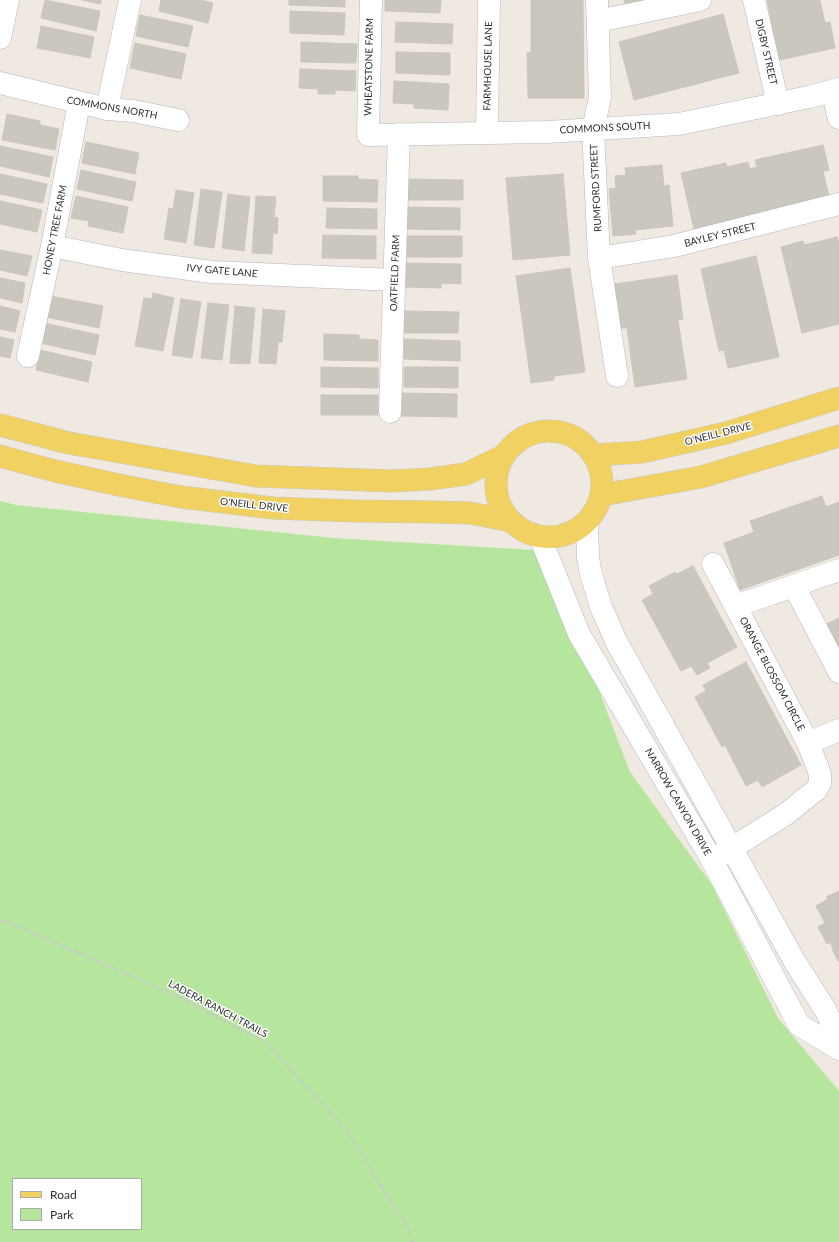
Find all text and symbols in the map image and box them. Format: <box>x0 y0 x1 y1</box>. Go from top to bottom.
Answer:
street label: WHEATSTONE FARM <box>362 18 376 116</box>
street label: DIGBY STREET <box>753 18 779 86</box>
street label: FARMHOUSE LANE <box>481 21 495 111</box>
street label: COMMONS NORTH <box>66 94 158 122</box>
street label: COMMONS SOUTH <box>559 120 651 136</box>
street label: RUMFORD STREET <box>588 144 604 232</box>
street label: HONEY TREE FARM <box>40 184 70 276</box>
street label: BAYLEY STREET <box>683 220 757 250</box>
street label: OATFIELD FARM <box>388 234 402 312</box>
street label: IVY GATE LANE <box>186 262 258 280</box>
street label: O'NEILL DRIVE <box>683 420 753 448</box>
street label: O'NEILL DRIVE <box>219 495 289 515</box>
street label: ORANGE BLOSSOM CIRCLE <box>737 615 807 733</box>
street label: NARROW CANYON DRIVE <box>642 746 714 858</box>
street label: LADERA RANCH TRAILS <box>166 978 270 1040</box>
legend <box>12 1178 142 1230</box>
text: Road <box>50 1187 77 1202</box>
text: Park <box>50 1207 73 1222</box>

